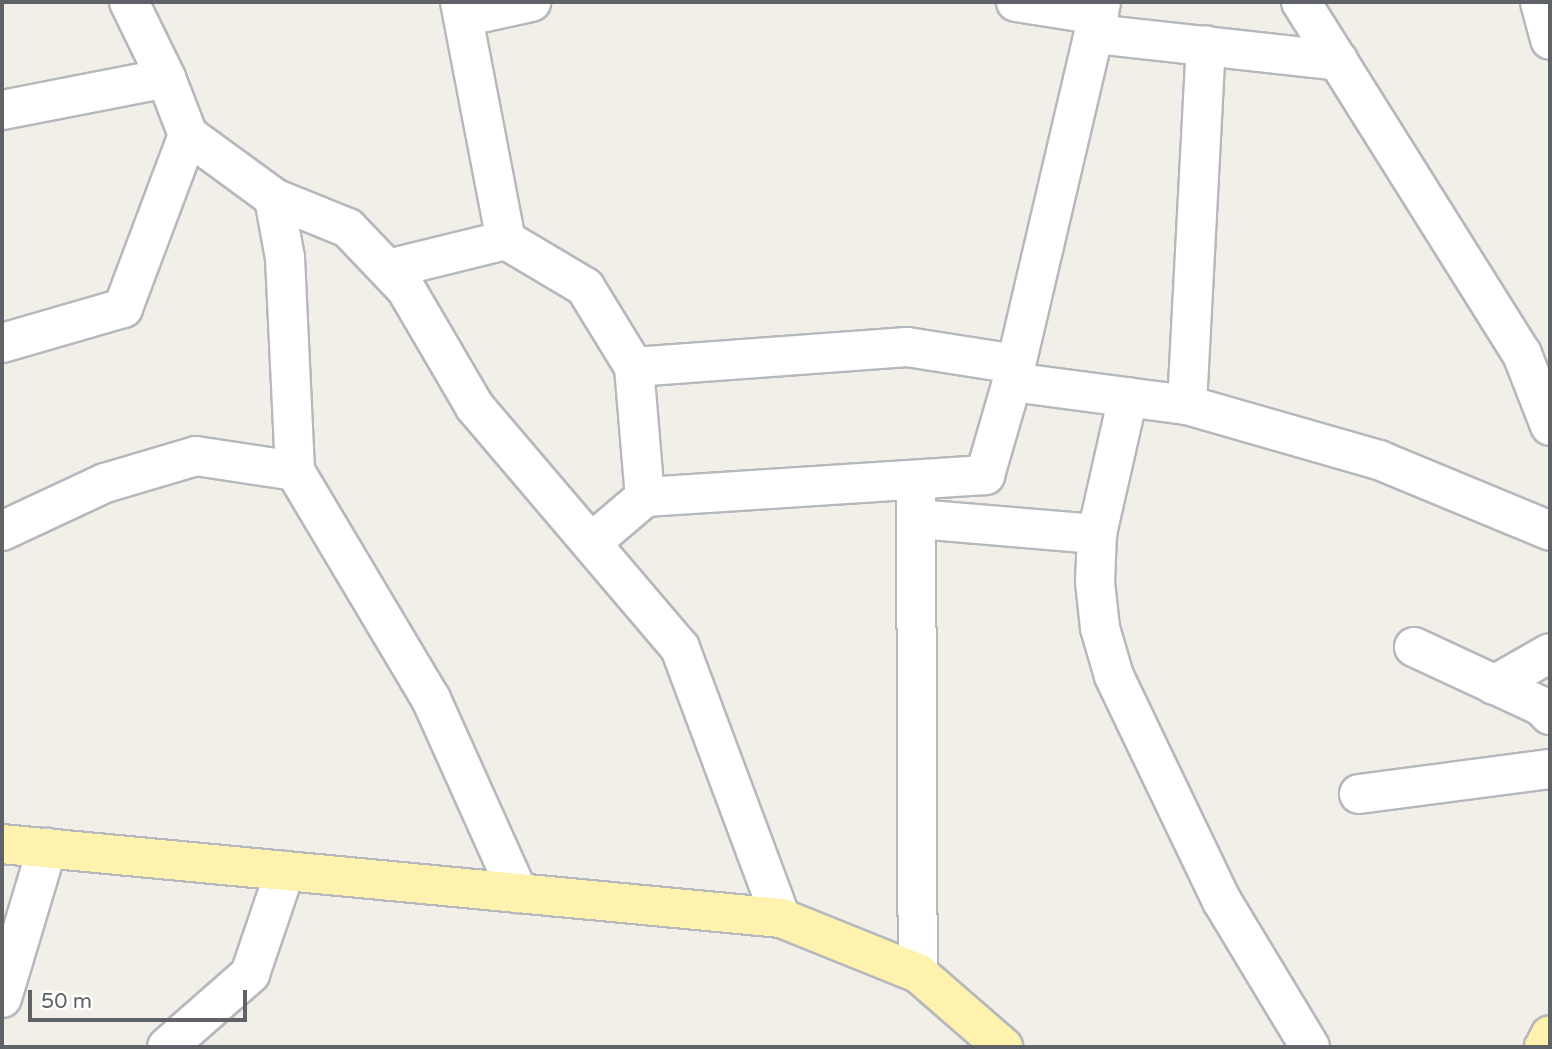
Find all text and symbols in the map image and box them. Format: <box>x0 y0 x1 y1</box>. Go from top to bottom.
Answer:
scale bar <box>32 976 250 1020</box>
text: 50 m <box>41 989 92 1014</box>

